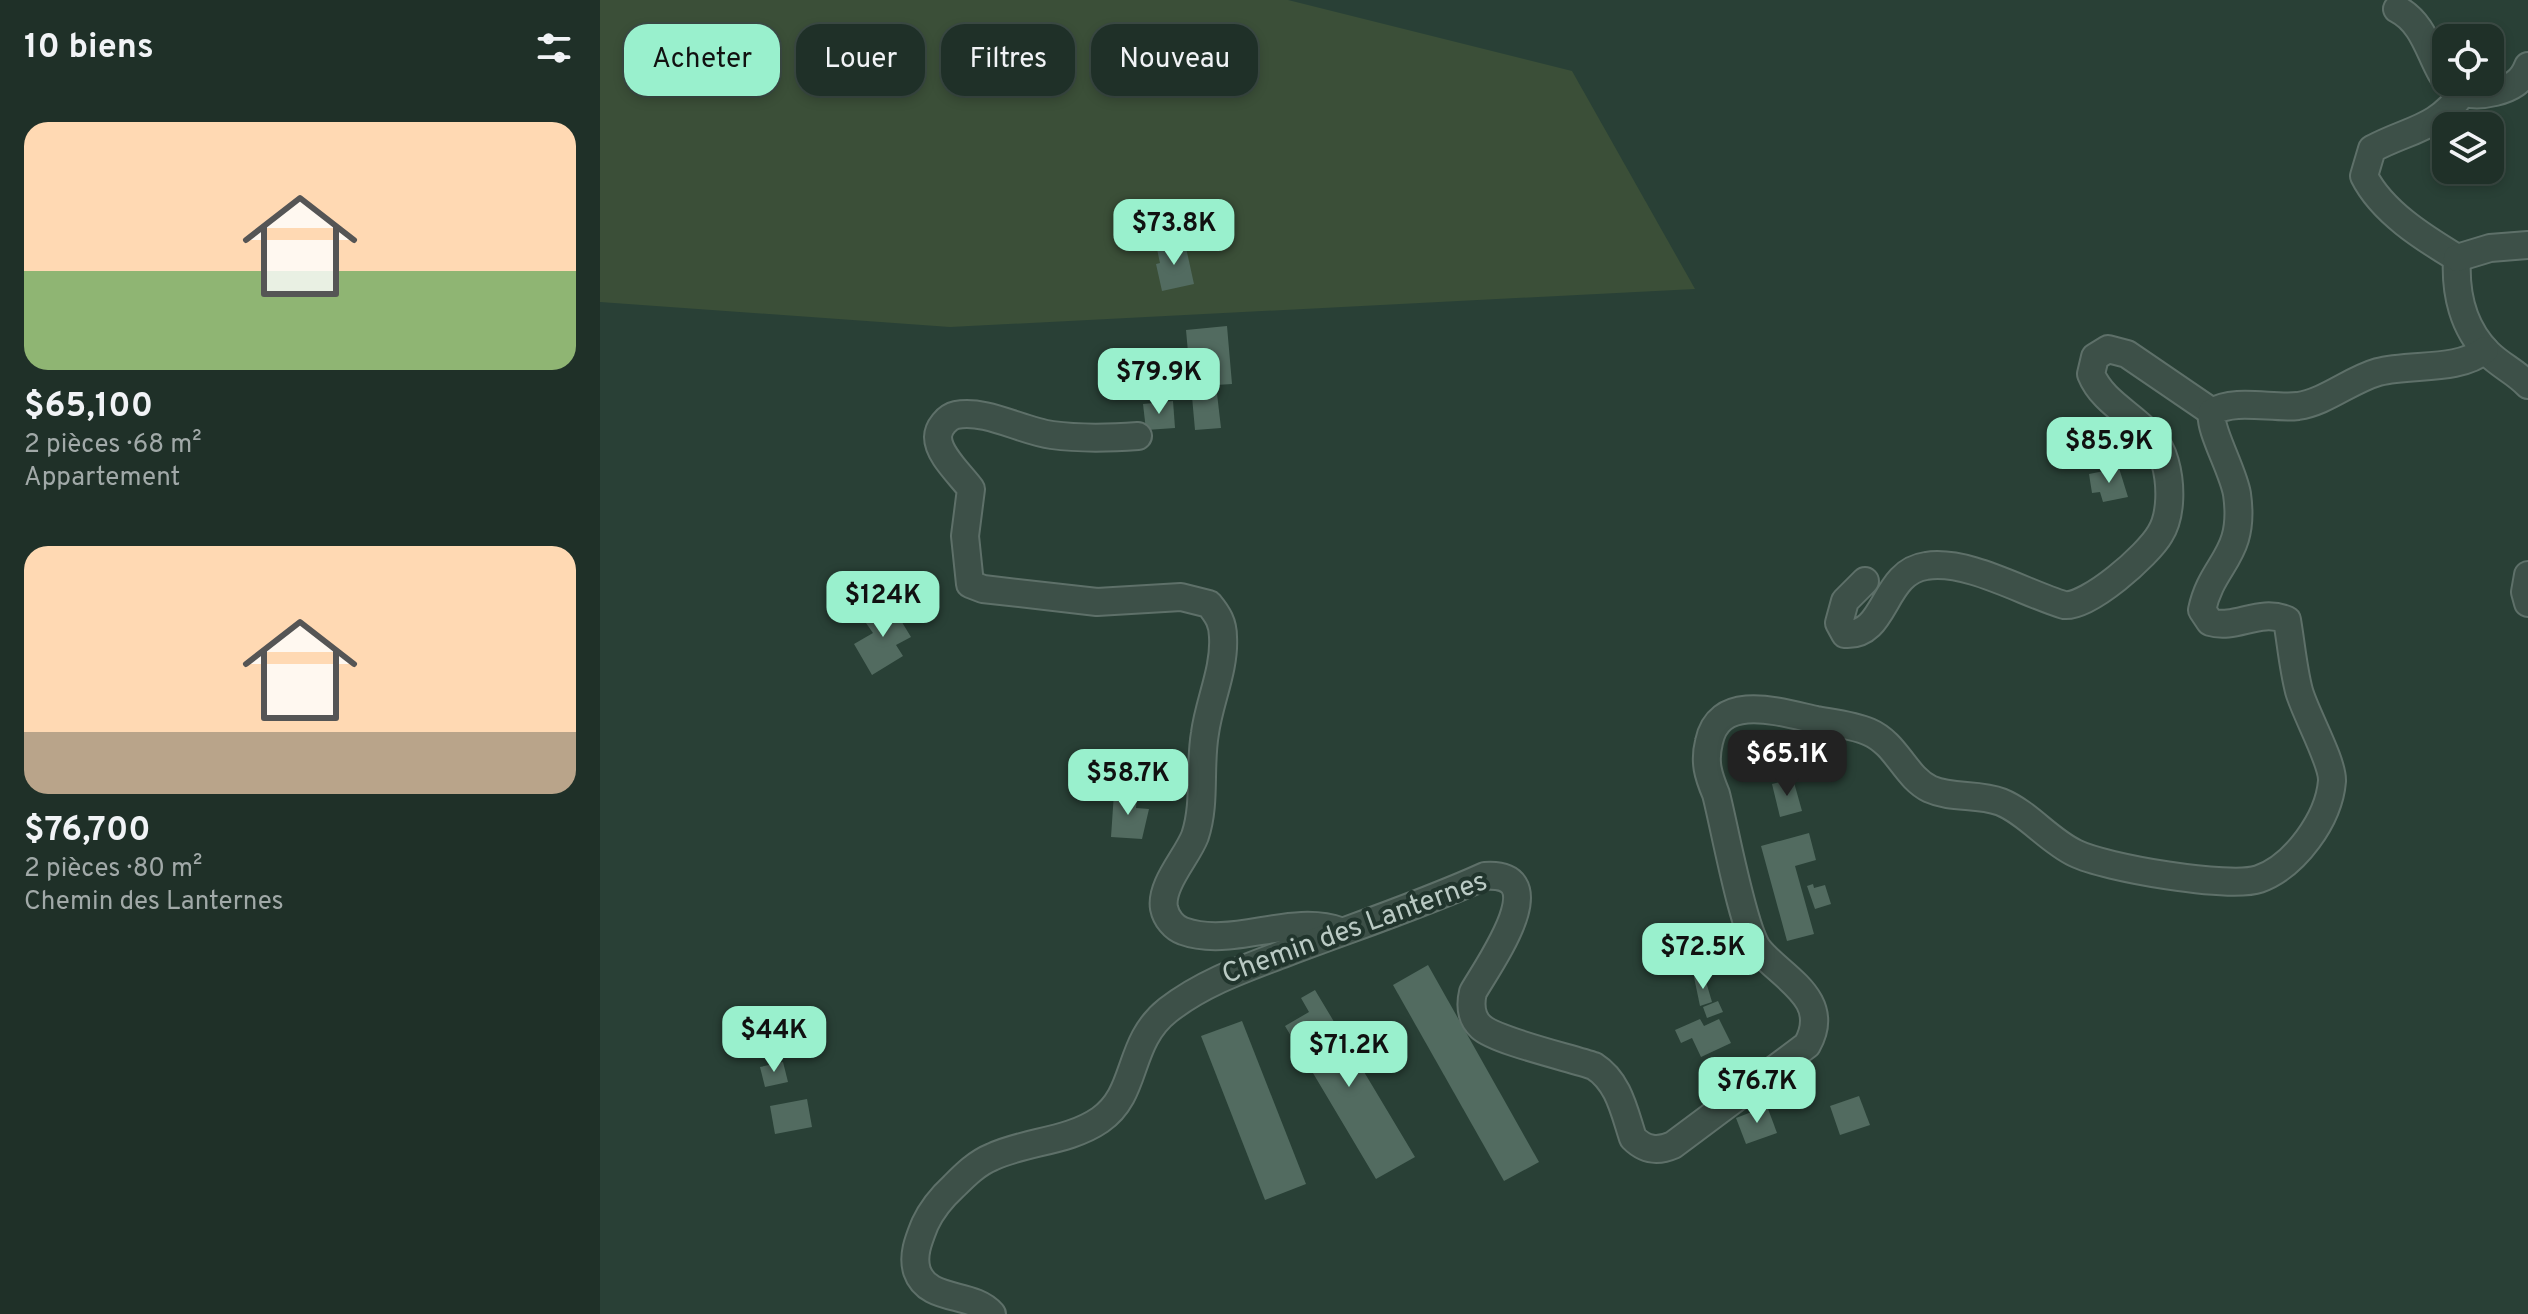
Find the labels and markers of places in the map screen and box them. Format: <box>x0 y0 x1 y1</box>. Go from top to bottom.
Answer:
pin: $73.8K <box>1109 199 1239 267</box>
pin: $79.9K <box>1094 348 1224 416</box>
pin: $85.9K <box>2044 417 2174 485</box>
pin: $124K <box>827 571 939 639</box>
pin: $65.1K <box>1722 730 1852 798</box>
pin: $58.7K <box>1063 749 1193 817</box>
pin: $72.5K <box>1638 923 1768 991</box>
pin: $44K <box>727 1006 821 1074</box>
pin: $71.2K <box>1284 1021 1414 1089</box>
pin: $76.7K <box>1692 1057 1822 1125</box>

